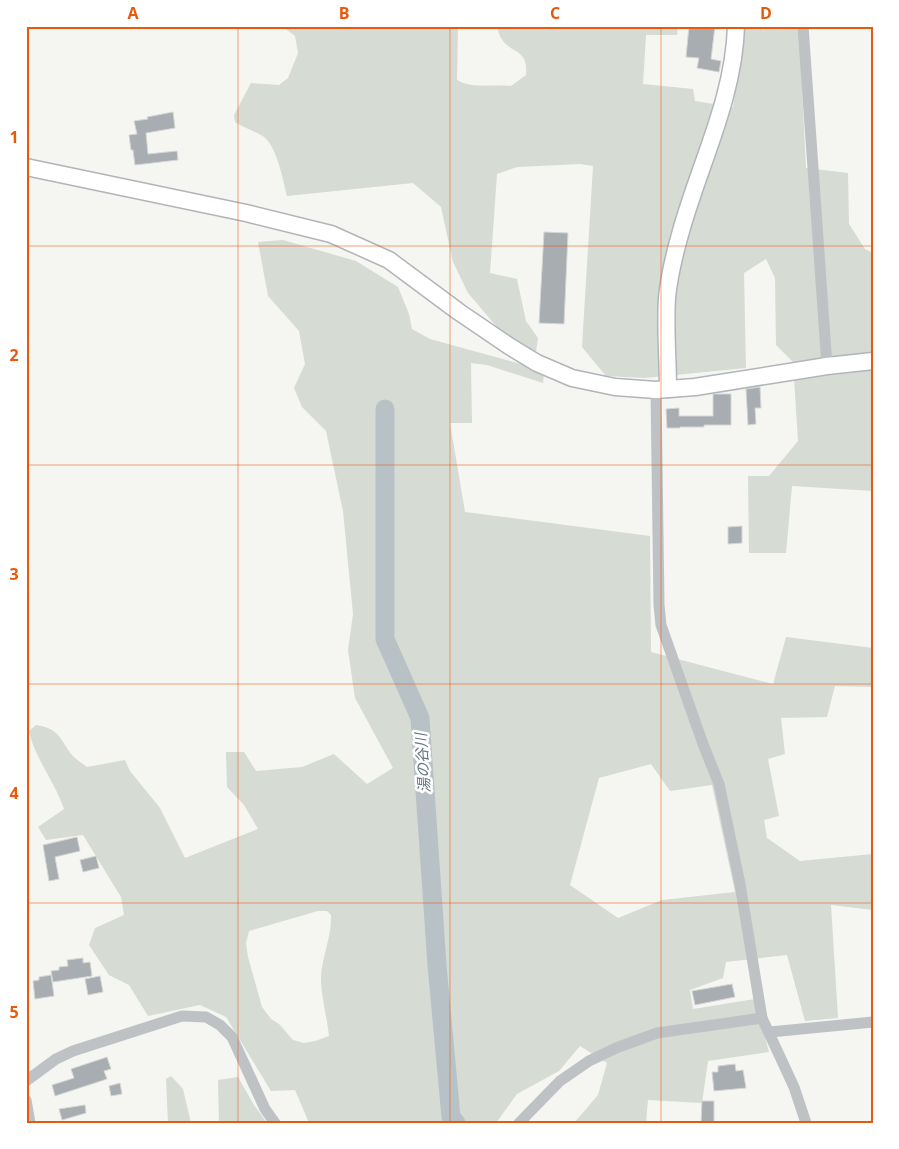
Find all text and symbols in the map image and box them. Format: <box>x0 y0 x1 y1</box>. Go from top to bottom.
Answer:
text: A <box>127 2 139 24</box>
text: B <box>339 2 349 24</box>
text: C <box>550 2 560 24</box>
text: D <box>760 2 772 24</box>
text: 1 <box>9 126 19 148</box>
text: 2 <box>9 344 19 366</box>
text: 3 <box>9 563 19 585</box>
water label: 湯の谷川 <box>410 730 434 794</box>
text: 4 <box>9 782 19 804</box>
text: 5 <box>9 1001 19 1023</box>

